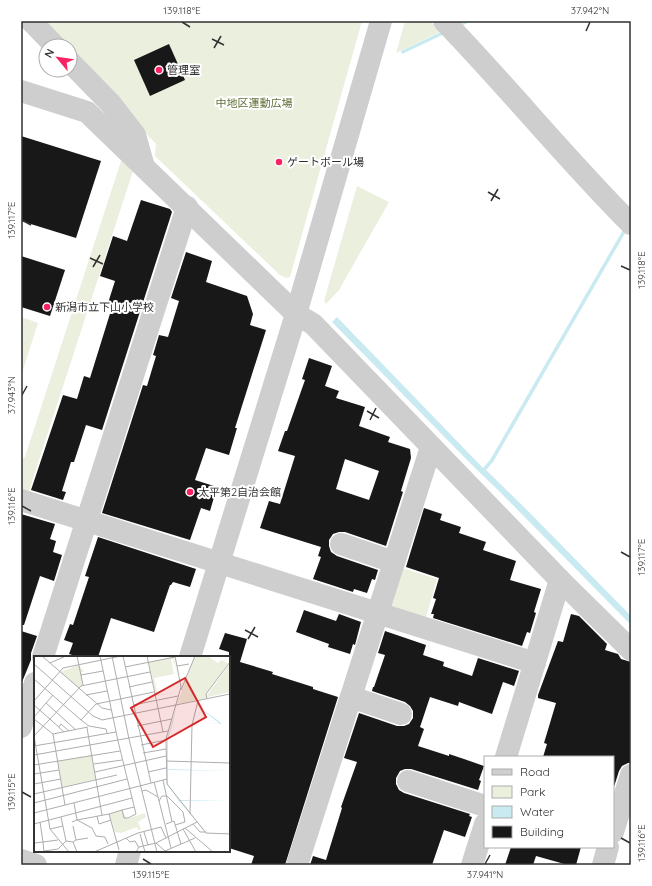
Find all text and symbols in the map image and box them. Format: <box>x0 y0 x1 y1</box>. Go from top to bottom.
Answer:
text: 139.118°E <box>163 4 201 17</box>
text: 37.942°N <box>571 4 609 17</box>
north arrow <box>38 38 78 78</box>
text: N <box>41 46 57 60</box>
place label: 管理室 <box>167 63 200 77</box>
marker: 管理室 <box>154 65 164 75</box>
park label: 中地区運動広場 <box>216 96 293 110</box>
place label: ゲートボール場 <box>287 155 364 169</box>
marker: ゲートボール場 <box>274 157 284 167</box>
text: 139.117°E <box>5 201 18 239</box>
text: 139.118°E <box>635 251 648 289</box>
place label: 新潟市立下山小学校 <box>55 300 154 314</box>
marker: 新潟市立下山小学校 <box>42 302 52 312</box>
text: 37.943°N <box>5 376 18 414</box>
place label: 太平第2自治会館 <box>198 485 281 499</box>
text: 139.116°E <box>5 487 18 525</box>
marker: 太平第2自治会館 <box>185 487 195 497</box>
text: 139.117°E <box>635 538 648 576</box>
inset map <box>34 656 230 852</box>
legend <box>484 756 614 848</box>
text: Road <box>520 764 550 779</box>
text: 139.115°E <box>5 773 18 811</box>
text: Park <box>520 784 545 799</box>
text: Water <box>520 804 555 819</box>
text: Building <box>520 824 564 839</box>
text: 139.116°E <box>635 824 648 862</box>
text: 139.115°E <box>132 868 170 881</box>
text: 37.941°N <box>467 868 503 881</box>

